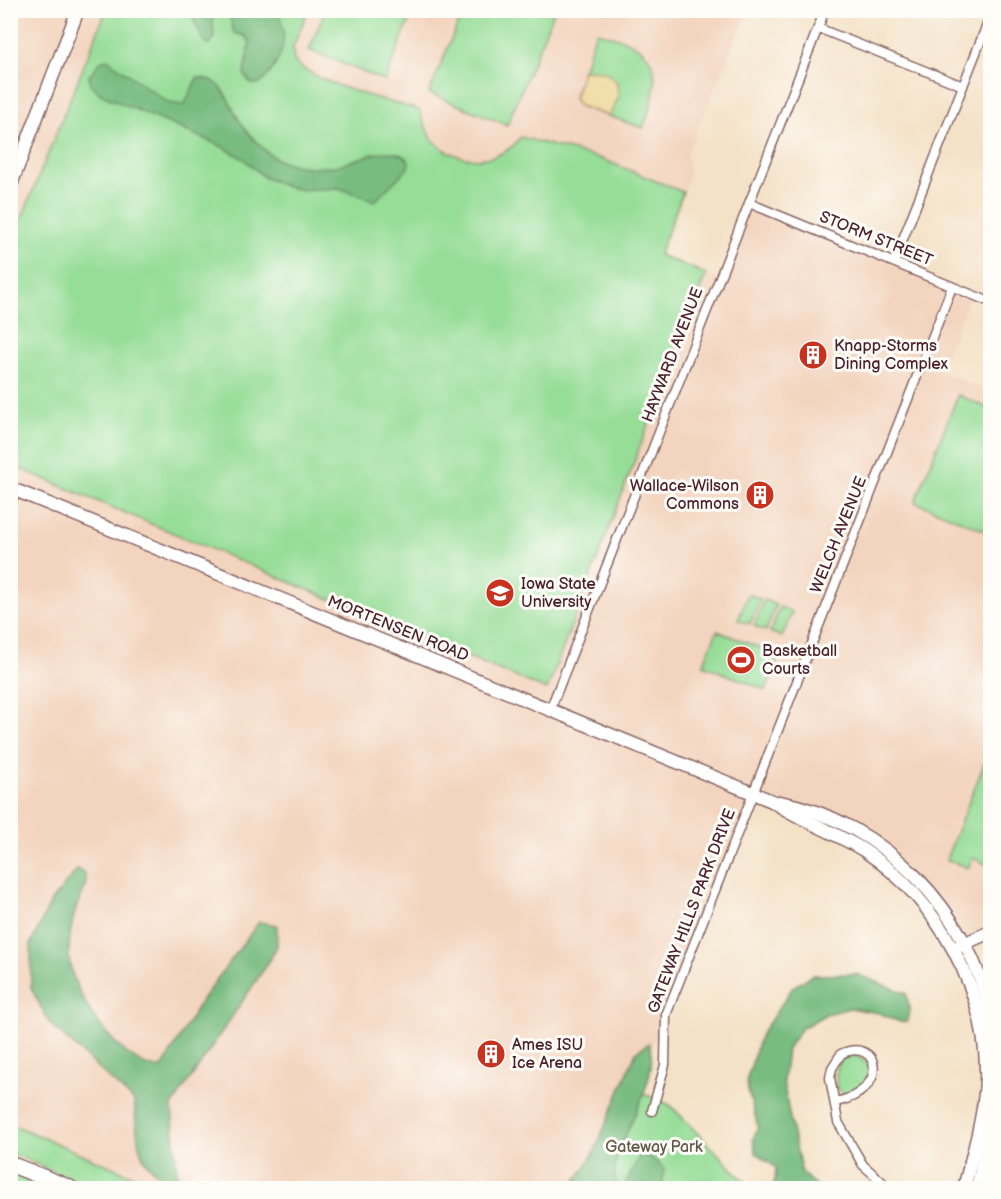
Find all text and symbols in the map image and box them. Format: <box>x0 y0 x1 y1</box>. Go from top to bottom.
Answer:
street label: STORM STREET <box>817 208 936 271</box>
street label: HAYWARD AVENUE <box>639 285 707 425</box>
place label: Knapp-Storms Dining Complex <box>834 337 948 374</box>
building icon: Knapp-Storms Dining Complex <box>797 339 829 371</box>
street label: WELCH AVENUE <box>807 474 871 596</box>
place label: Wallace-Wilson Commons <box>630 477 739 514</box>
building icon: Wallace-Wilson Commons <box>744 479 776 511</box>
place label: Iowa State University <box>521 575 596 612</box>
school or university icon: Iowa State University <box>484 577 516 609</box>
street label: MORTENSEN ROAD <box>325 592 471 666</box>
place label: Basketball Courts <box>762 642 837 679</box>
sports icon: Basketball Courts <box>725 644 757 676</box>
street label: GATEWAY HILLS PARK DRIVE <box>644 806 740 1016</box>
place label: Ames ISU Ice Arena <box>512 1036 583 1073</box>
building icon: Ames ISU Ice Arena <box>475 1038 507 1070</box>
park label: Gateway Park <box>605 1138 703 1157</box>

